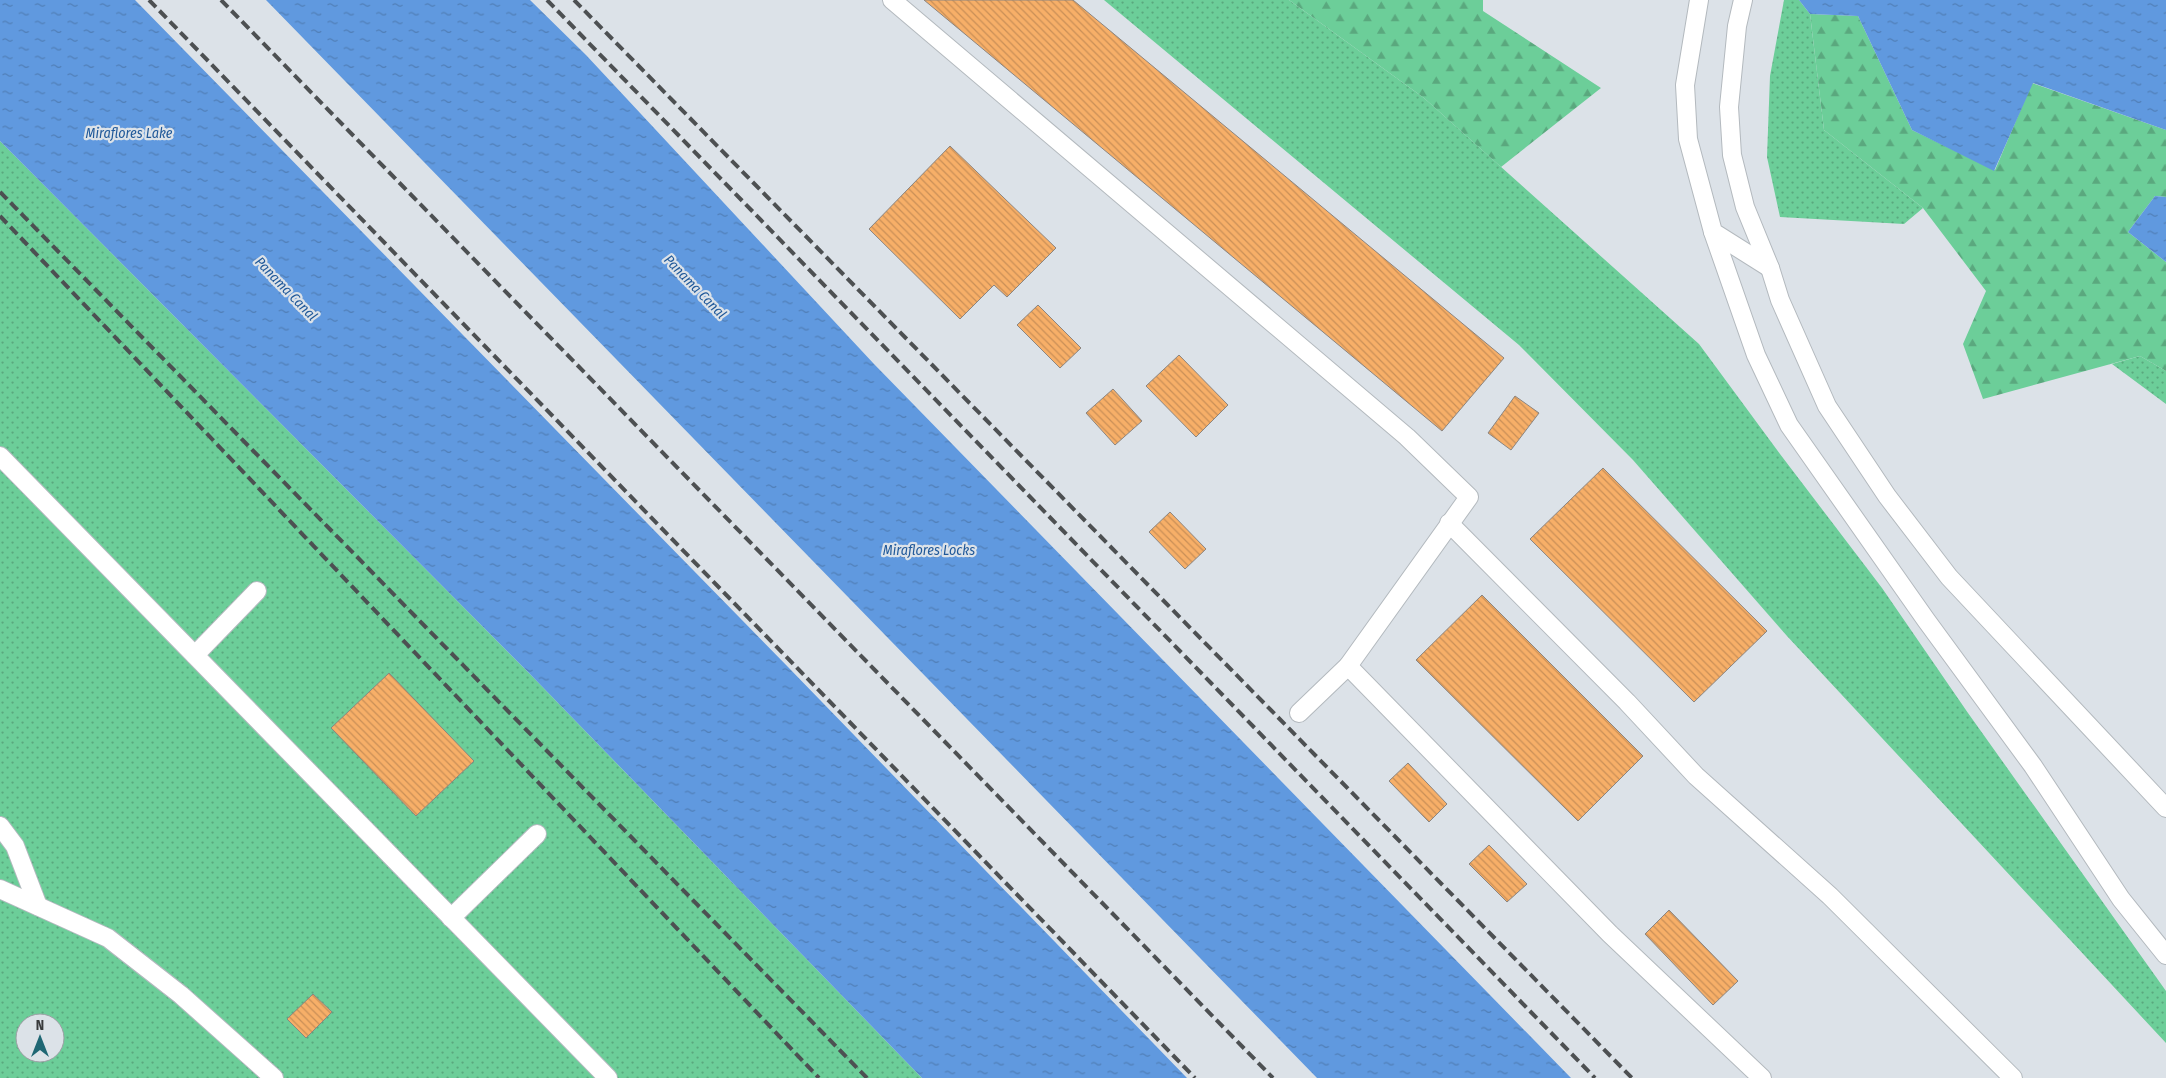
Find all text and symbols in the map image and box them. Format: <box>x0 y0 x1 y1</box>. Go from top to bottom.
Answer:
water label: Miraflores Lake <box>86 125 173 142</box>
water label: Panama Canal <box>660 252 730 323</box>
water label: Panama Canal <box>251 254 321 325</box>
water label: Miraflores Locks <box>883 542 975 559</box>
north arrow <box>15 1013 65 1063</box>
text: N <box>36 1017 44 1034</box>

